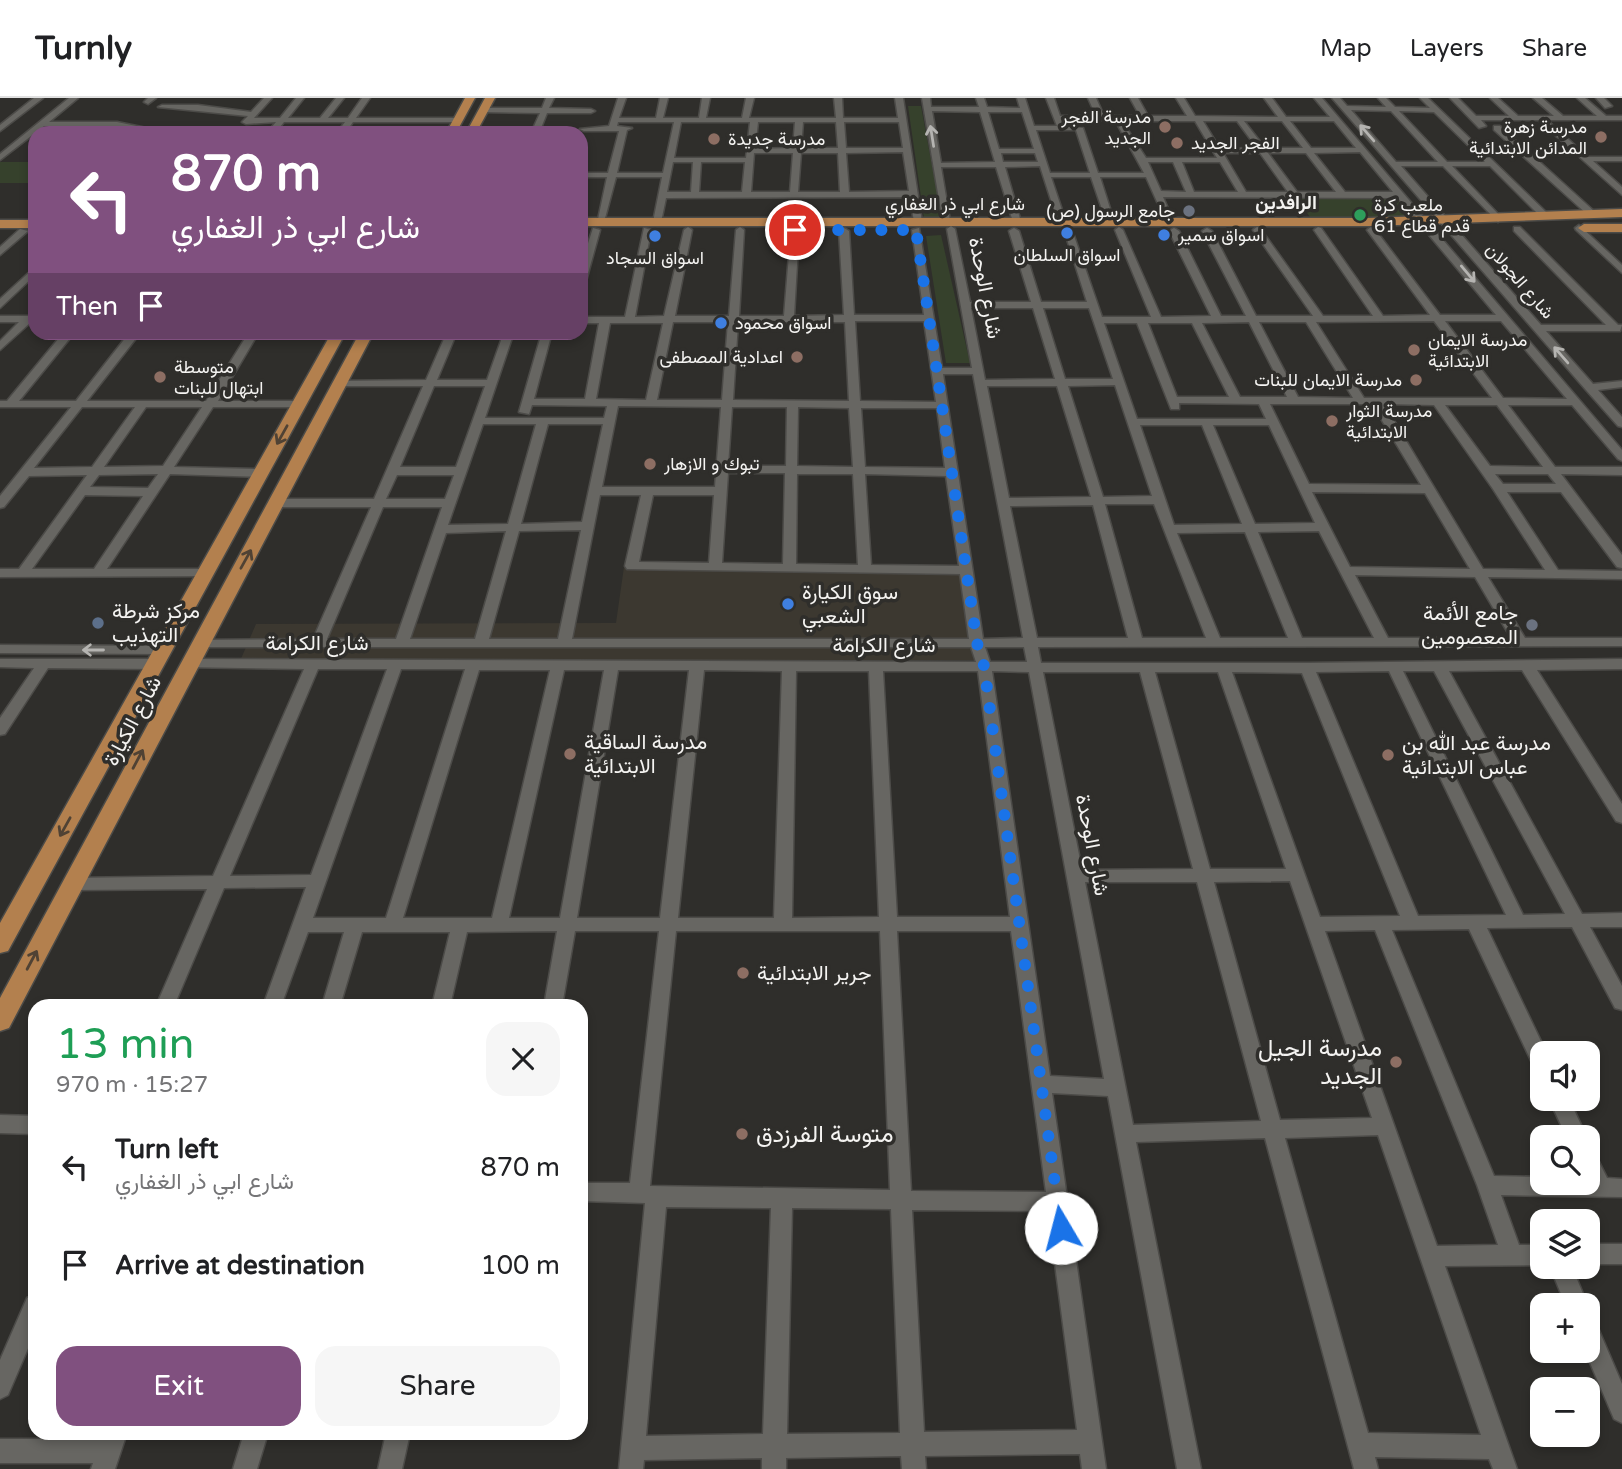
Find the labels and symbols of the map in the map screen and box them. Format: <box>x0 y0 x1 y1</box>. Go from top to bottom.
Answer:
place label: مدرسة الفجر الجديد <box>1060 106 1151 149</box>
place label: مدرسة زهرة المدائن الابتدائية <box>1469 116 1587 159</box>
marker: مدرسة الفجر الجديد <box>1157 119 1173 135</box>
one-way arrow <box>1359 124 1375 142</box>
one-way arrow <box>926 125 939 147</box>
place label: مدرسة جديدة <box>728 128 825 150</box>
marker: مدرسة زهرة المدائن الابتدائية <box>1593 129 1609 145</box>
marker: مدرسة جديدة <box>706 131 722 147</box>
place label: الفجر الجديد <box>1191 132 1280 154</box>
marker: الفجر الجديد <box>1169 135 1185 151</box>
district label: الرافدين <box>1255 192 1317 215</box>
street label: شارع ابي ذر الغفاري <box>885 193 1025 219</box>
place label: ملعب كرة قدم قطاع 61 <box>1374 194 1470 238</box>
pin <box>765 200 825 260</box>
place label: جامع الرسول (ص) <box>1046 200 1175 223</box>
marker: جامع الرسول (ص) <box>1181 203 1197 219</box>
marker: ملعب كرة قدم قطاع 61 <box>1352 207 1368 223</box>
place label: اسواق سمير <box>1177 224 1264 246</box>
marker: اسواق السلطان <box>1059 225 1075 241</box>
marker: اسواق سمير <box>1156 227 1172 243</box>
marker: اسواق السجاد <box>647 228 663 244</box>
street label: شارع الوحدة <box>962 235 1007 341</box>
street label: شارع الجولان <box>1480 239 1559 324</box>
place label: اسواق السلطان <box>1013 244 1121 266</box>
place label: اسواق السجاد <box>606 247 704 269</box>
one-way arrow <box>1459 265 1475 283</box>
place label: اسواق محمود <box>735 312 832 334</box>
marker: اسواق محمود <box>713 315 729 331</box>
place label: مدرسة الايمان الابتدائية <box>1428 329 1527 372</box>
marker: مدرسة الايمان الابتدائية <box>1406 342 1422 358</box>
place label: اعدادية المصطفى <box>660 346 783 368</box>
one-way arrow <box>1553 346 1569 364</box>
marker: اعدادية المصطفى <box>789 349 805 365</box>
place label: متوسطة ابتهال للبنات <box>174 356 263 399</box>
marker: متوسطة ابتهال للبنات <box>152 369 168 385</box>
place label: مدرسة الايمان للبنات <box>1254 369 1402 391</box>
marker: مدرسة الايمان للبنات <box>1408 372 1424 388</box>
place label: مدرسة الثوار الابتدائية <box>1345 400 1432 443</box>
marker: مدرسة الثوار الابتدائية <box>1324 413 1340 429</box>
one-way arrow <box>275 424 288 445</box>
place label: تبوك و الازهار <box>663 453 760 475</box>
marker: تبوك و الازهار <box>642 456 658 472</box>
one-way arrow <box>240 549 253 570</box>
place label: سوق الكيارة الشعبي <box>802 580 898 633</box>
marker: سوق الكيارة الشعبي <box>780 596 796 612</box>
place label: مركز شرطة التهذيب <box>112 599 200 648</box>
place label: جامع الأئمة المعصومين <box>1421 601 1518 650</box>
marker: مركز شرطة التهذيب <box>90 615 106 631</box>
marker: جامع الأئمة المعصومين <box>1524 617 1540 633</box>
street label: شارع الكرامة <box>266 631 368 657</box>
street label: شارع الكرامة <box>833 633 935 659</box>
one-way arrow <box>81 643 104 657</box>
street label: شارع الكيارة <box>99 672 168 771</box>
place label: مدرسة الساقية الابتدائية <box>584 730 707 779</box>
place label: مدرسة عبد الله بن عباس الابتدائية <box>1402 730 1551 780</box>
marker: مدرسة الساقية الابتدائية <box>562 746 578 762</box>
marker: مدرسة عبد الله بن عباس الابتدائية <box>1380 747 1396 763</box>
one-way arrow <box>132 749 146 770</box>
street label: شارع الوحدة <box>1069 792 1114 898</box>
one-way arrow <box>58 816 72 836</box>
one-way arrow <box>25 951 39 971</box>
place label: جرير الابتدائية <box>757 961 872 986</box>
marker: جرير الابتدائية <box>735 965 751 981</box>
place label: مدرسة الجيل الجديد <box>1258 1034 1382 1091</box>
marker: مدرسة الجيل الجديد <box>1388 1054 1404 1070</box>
place label: متوسة الفرزدق <box>756 1120 893 1149</box>
marker: متوسة الفرزدق <box>734 1126 750 1142</box>
position arrow <box>1024 1191 1098 1265</box>

